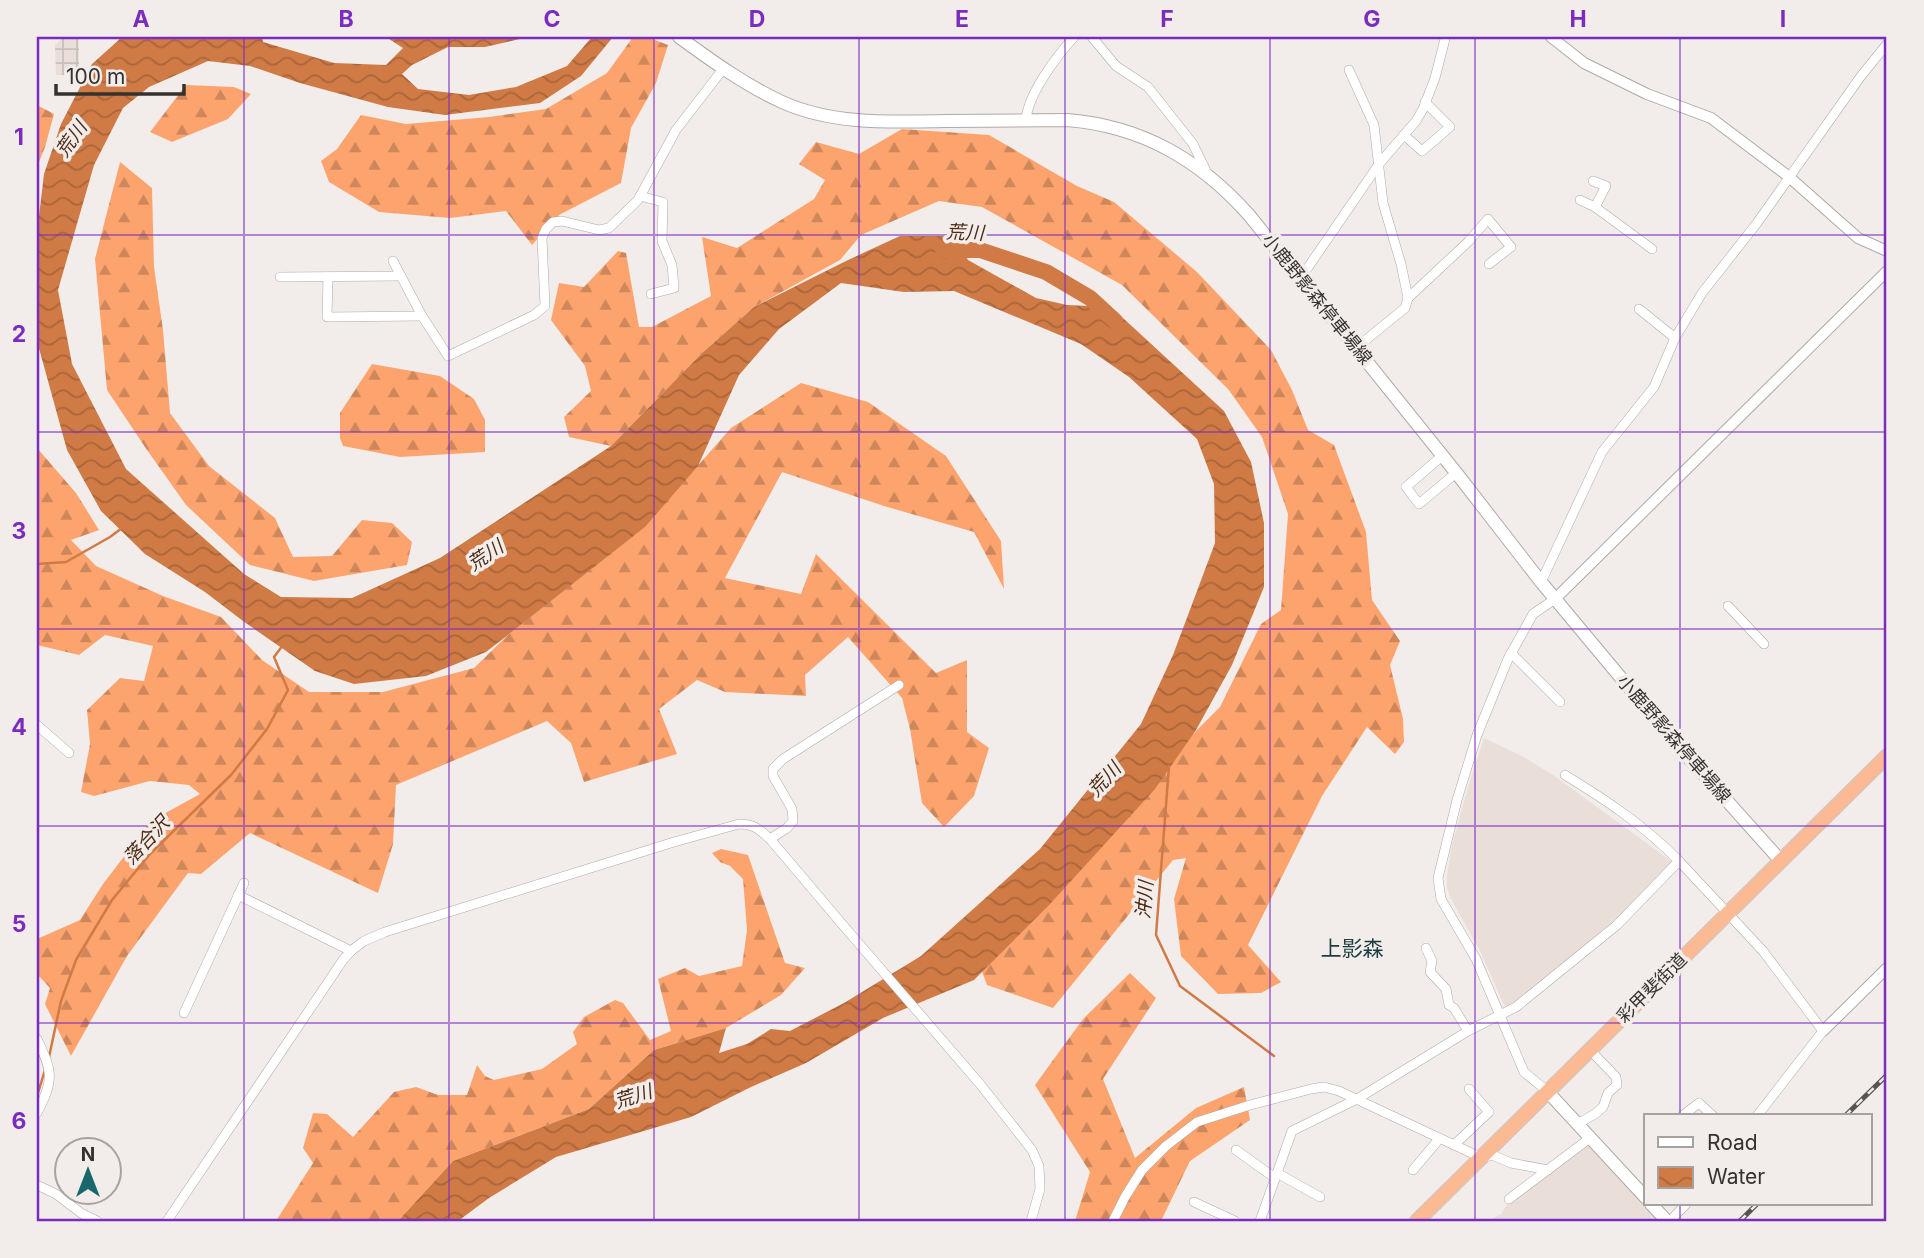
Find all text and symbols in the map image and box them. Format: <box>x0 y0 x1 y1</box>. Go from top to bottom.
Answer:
text: A <box>132 5 150 33</box>
text: B <box>338 5 354 33</box>
text: C <box>543 5 561 33</box>
text: D <box>749 5 765 33</box>
text: E <box>955 5 969 33</box>
text: F <box>1160 5 1174 33</box>
text: G <box>1363 5 1381 33</box>
text: H <box>1569 5 1587 33</box>
text: I <box>1780 5 1786 33</box>
scale bar <box>56 52 184 96</box>
text: 100 m <box>66 64 125 89</box>
water label: 荒川 <box>51 115 93 161</box>
text: 1 <box>14 123 24 151</box>
water label: 荒川 <box>946 220 986 245</box>
street label: 小鹿野影森停車場線 <box>1258 229 1377 368</box>
text: 2 <box>12 320 26 348</box>
text: 3 <box>12 517 26 545</box>
water label: 荒川 <box>463 534 509 576</box>
street label: 小鹿野影森停車場線 <box>1613 671 1735 807</box>
text: 4 <box>11 713 27 741</box>
water label: 荒川 <box>1083 756 1127 801</box>
water label: 落合沢 <box>119 809 176 869</box>
water label: 沖川 <box>1131 878 1158 920</box>
text: 5 <box>12 910 26 938</box>
district label: 上影森 <box>1321 936 1384 961</box>
street label: 彩甲斐街道 <box>1612 948 1691 1027</box>
water label: 荒川 <box>612 1079 657 1113</box>
text: 6 <box>12 1107 26 1135</box>
legend <box>1644 1114 1871 1206</box>
text: Road <box>1707 1130 1758 1155</box>
north arrow <box>52 1136 122 1206</box>
text: N <box>81 1143 95 1166</box>
text: Water <box>1707 1164 1765 1189</box>

